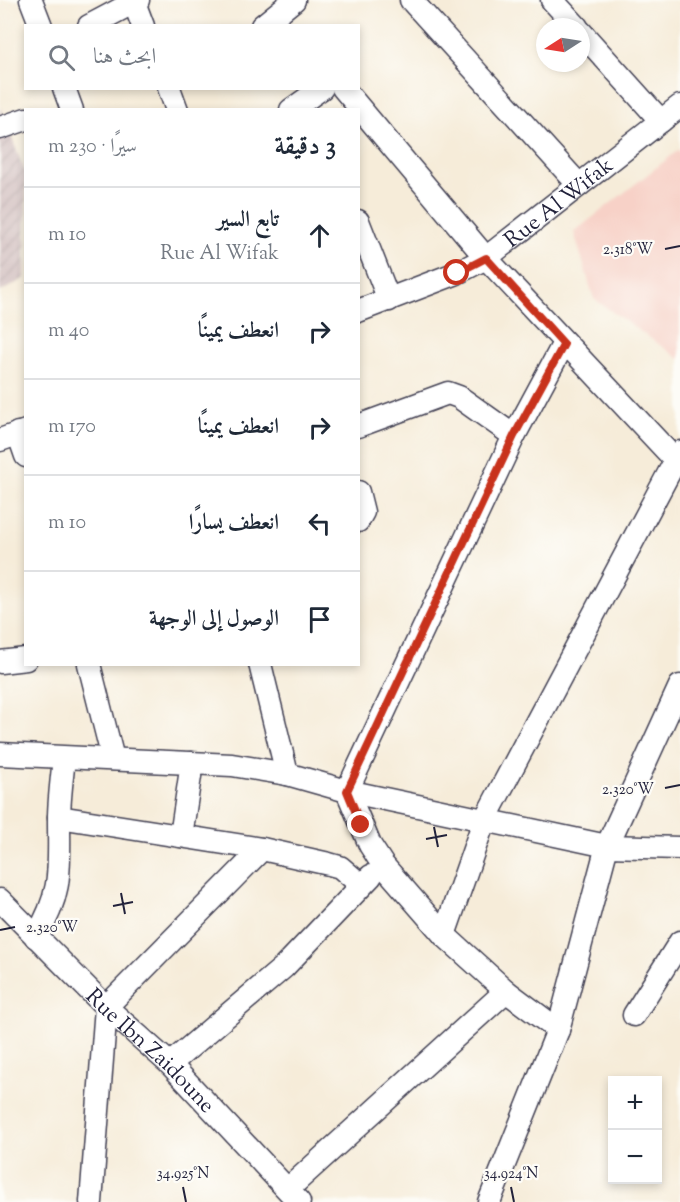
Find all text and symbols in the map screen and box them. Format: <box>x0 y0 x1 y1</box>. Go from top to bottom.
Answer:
north arrow <box>536 18 590 72</box>
search box <box>24 24 360 90</box>
icon: search <box>45 41 78 74</box>
text: ابحث هنا <box>93 42 156 74</box>
text: 3 دقيقة <box>275 129 336 166</box>
text: سيرًا · 230 m <box>48 133 137 162</box>
street label: Rue Al Wifak <box>498 151 621 257</box>
text: تابع السير <box>217 205 279 237</box>
icon: ahead <box>303 219 336 252</box>
text: 10 m <box>48 221 86 250</box>
text: Rue Al Wifak <box>160 240 279 269</box>
text: 2.318°W <box>603 240 653 261</box>
route start <box>443 259 469 285</box>
icon: right <box>303 315 336 348</box>
text: انعطف يمينًا <box>198 316 279 348</box>
text: 40 m <box>48 317 89 346</box>
icon: right <box>303 411 336 444</box>
text: انعطف يمينًا <box>198 412 279 444</box>
text: 170 m <box>48 413 96 442</box>
icon: left <box>303 507 336 540</box>
text: انعطف يسارًا <box>189 508 279 540</box>
text: 10 m <box>48 509 86 538</box>
icon: arrive <box>303 603 336 636</box>
text: الوصول إلى الوجهة <box>149 604 279 636</box>
text: 2.320°W <box>602 780 654 801</box>
route end <box>347 811 373 837</box>
text: 2.320°W <box>26 918 78 939</box>
street label: Rue Ibn Zaidoune <box>77 982 221 1122</box>
map controls <box>608 1076 662 1184</box>
button: + <box>608 1076 662 1130</box>
button: − <box>608 1130 662 1184</box>
text: 34.925°N <box>157 1164 209 1185</box>
text: 34.924°N <box>484 1164 538 1185</box>

